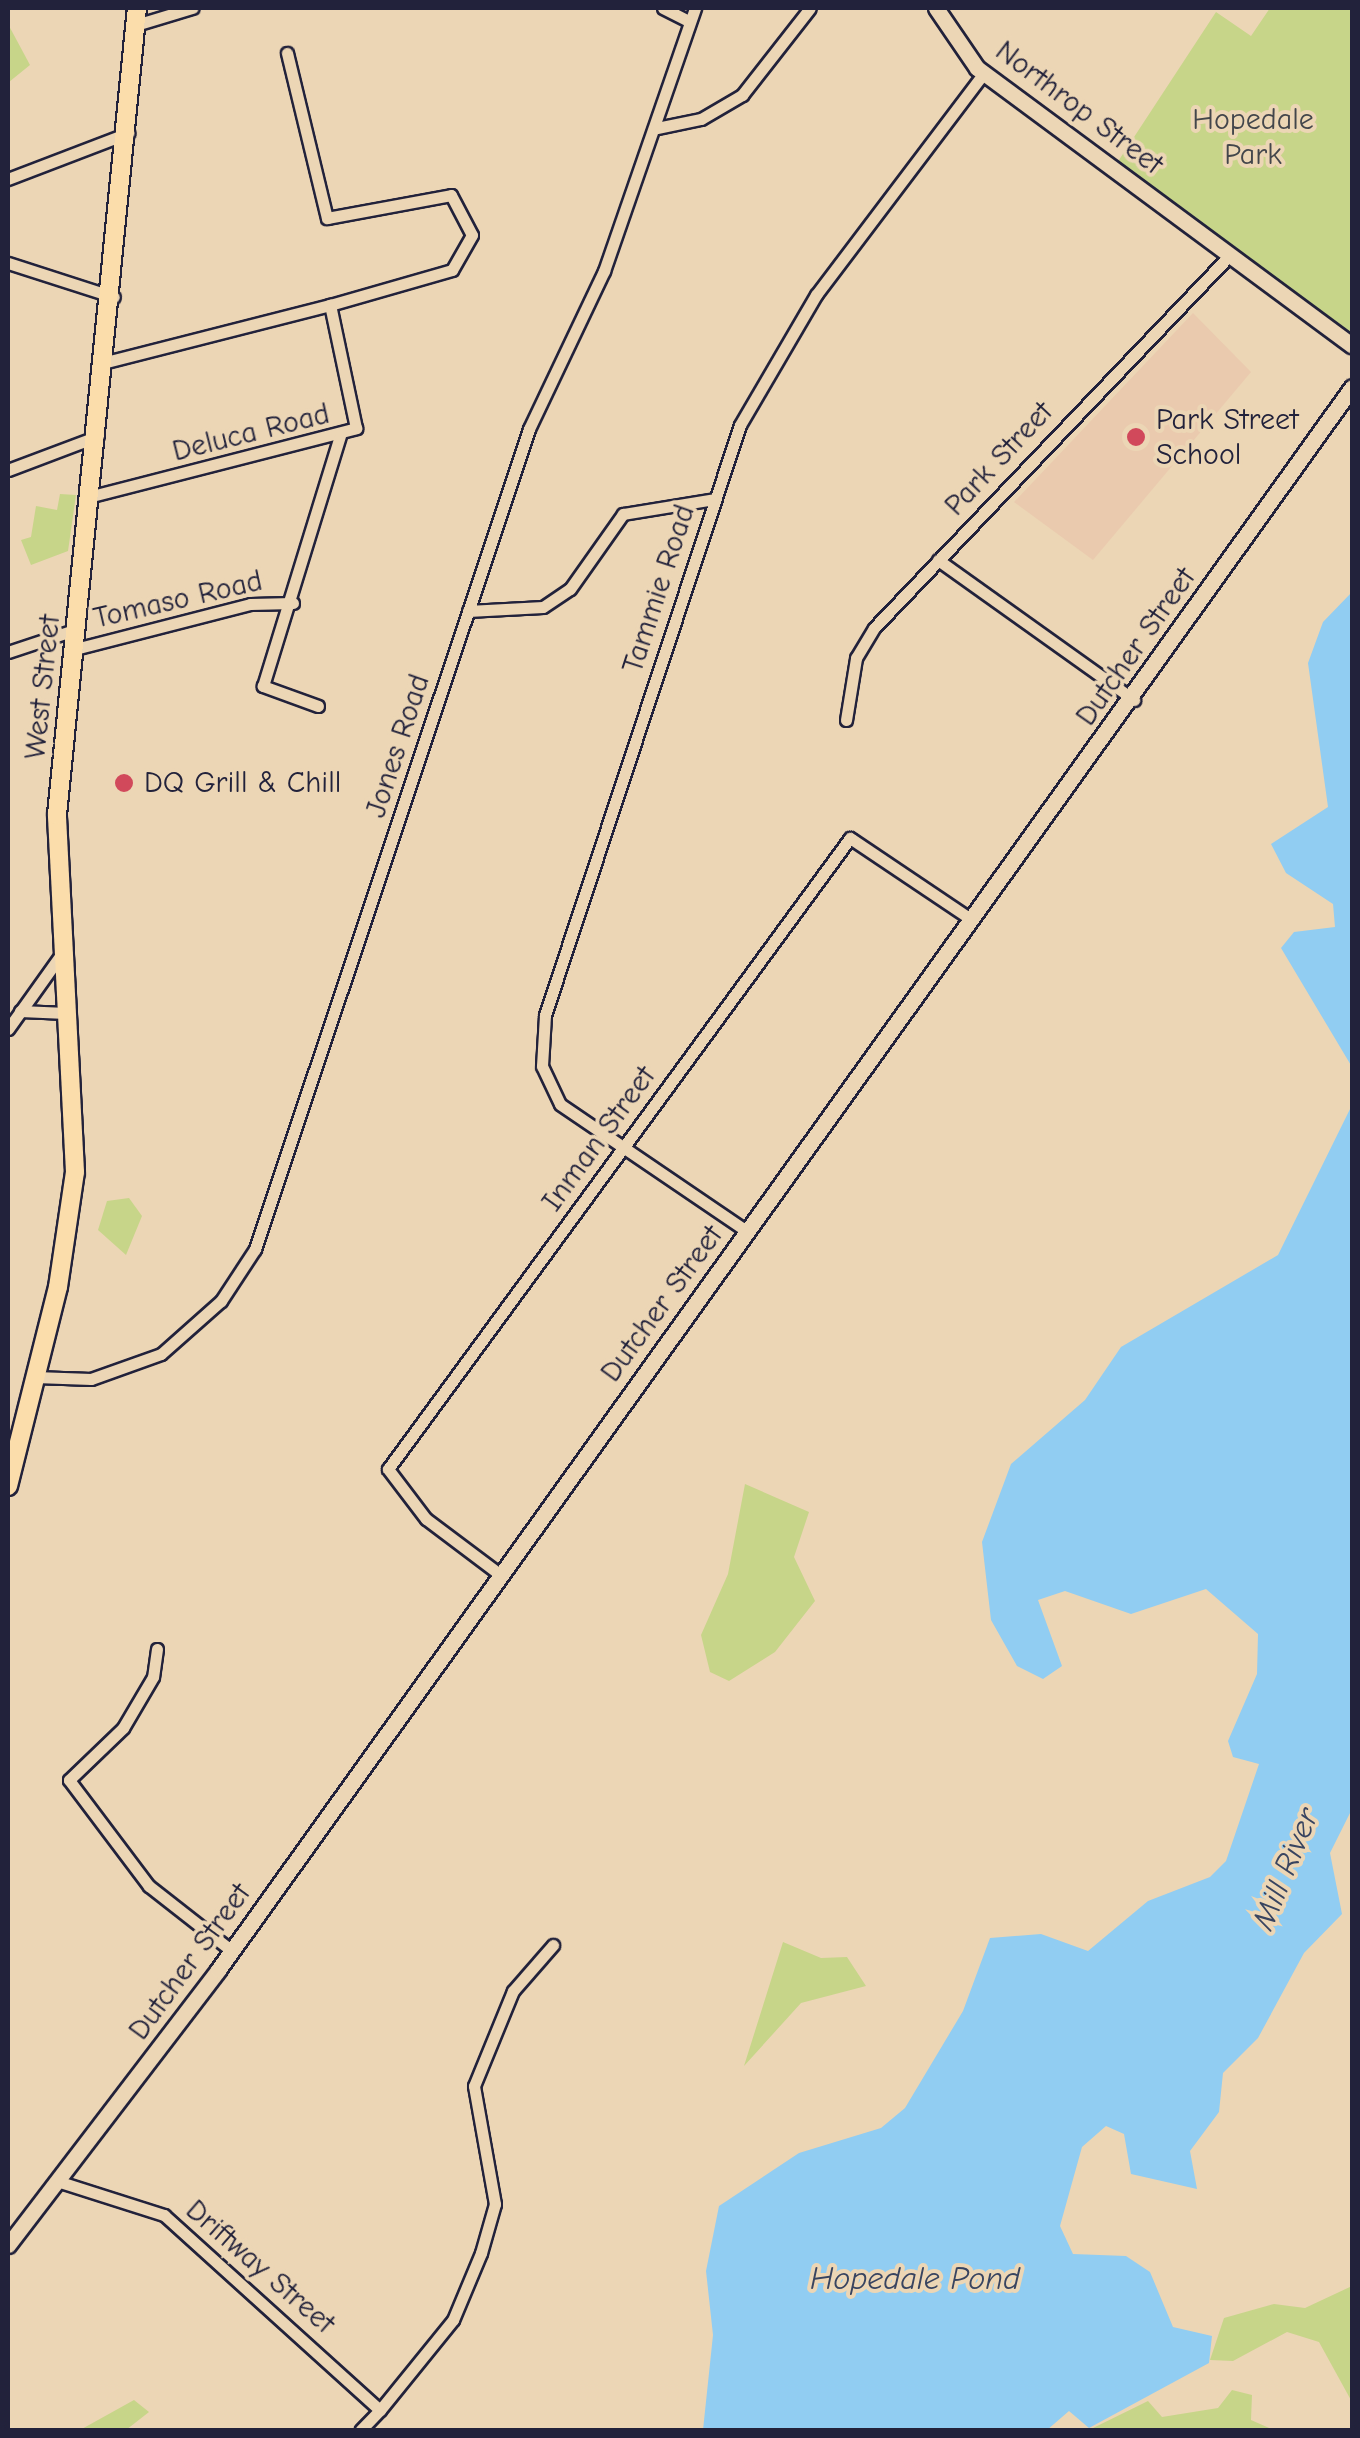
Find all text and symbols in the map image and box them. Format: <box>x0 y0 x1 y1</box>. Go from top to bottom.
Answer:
street label: Northrop Street <box>988 33 1170 183</box>
park label: Hopedale Park <box>1192 102 1314 172</box>
street label: Park Street <box>937 395 1061 523</box>
street label: Deluca Road <box>169 396 333 470</box>
place label: Park Street School <box>1156 402 1299 472</box>
marker: Park Street School <box>1125 426 1147 448</box>
street label: Tammie Road <box>615 500 703 678</box>
street label: Dutcher Street <box>1068 561 1204 733</box>
street label: Tomaso Road <box>90 563 266 637</box>
street label: West Street <box>18 613 68 761</box>
street label: Jones Road <box>358 670 438 822</box>
place label: DQ Grill & Chill <box>144 765 341 801</box>
marker: DQ Grill & Chill <box>113 772 135 794</box>
street label: Inman Street <box>534 1060 664 1218</box>
street label: Dutcher Street <box>593 1219 731 1389</box>
water label: Mill River <box>1244 1803 1328 1935</box>
street label: Dutcher Street <box>121 1877 259 2047</box>
street label: Driftway Street <box>178 2192 342 2342</box>
water label: Hopedale Pond <box>810 2260 1020 2298</box>

